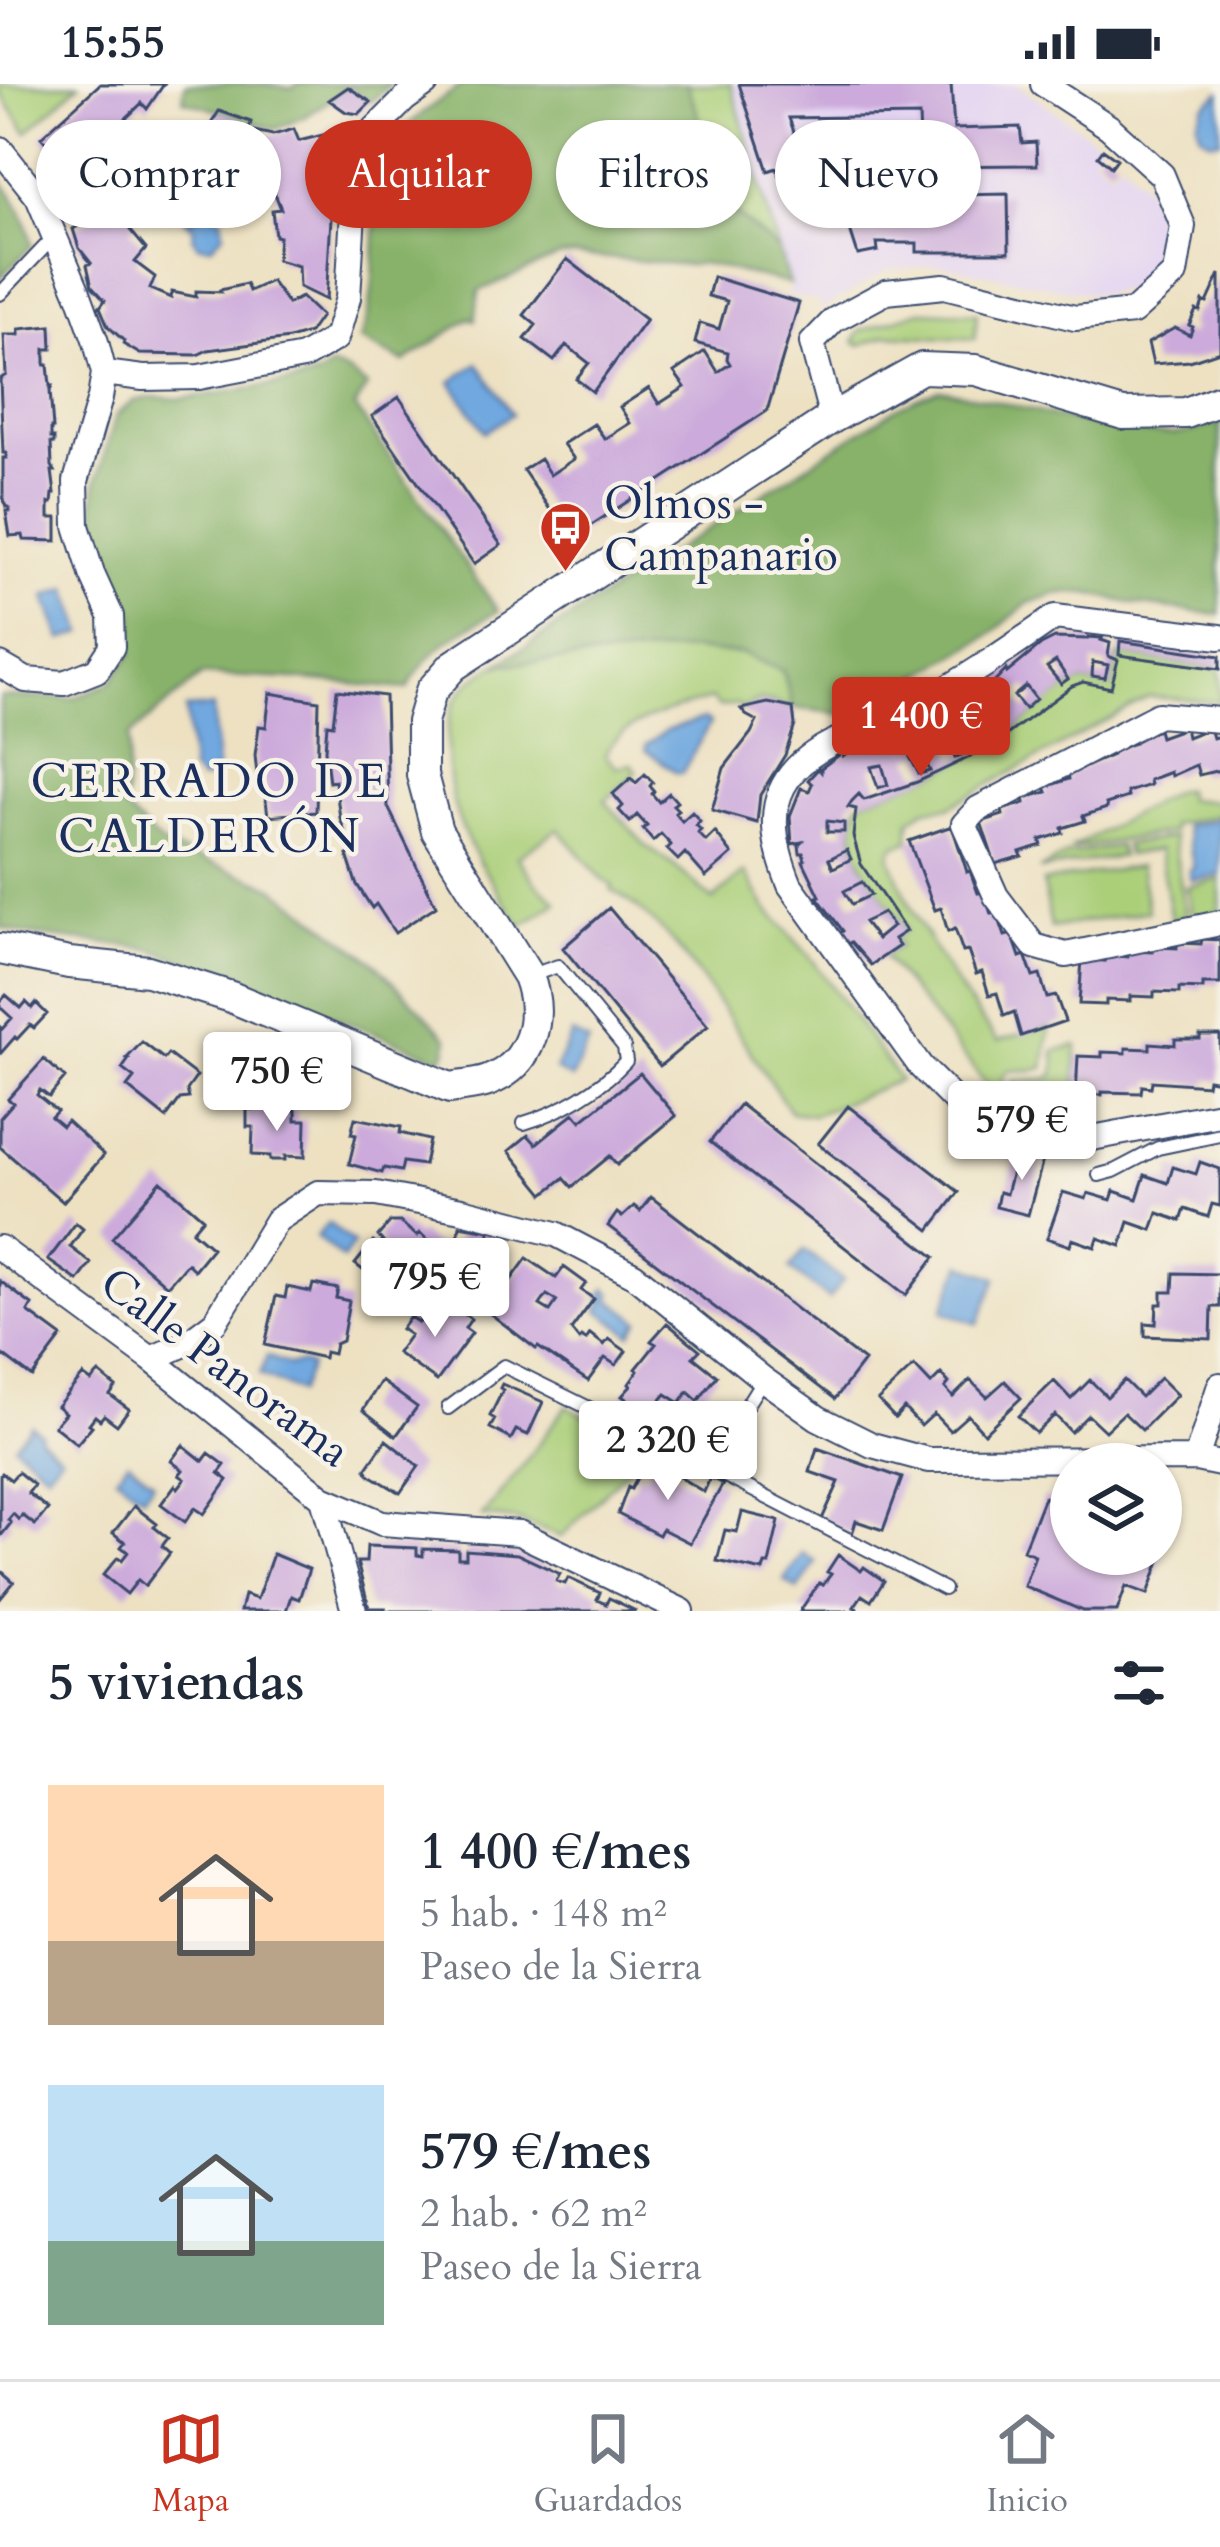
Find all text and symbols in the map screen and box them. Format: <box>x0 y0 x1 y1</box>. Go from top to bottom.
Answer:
text: 15:55 <box>60 12 165 73</box>
chip: Comprar <box>36 120 281 228</box>
chip: Alquilar <box>305 120 532 228</box>
chip: Filtros <box>556 120 751 228</box>
chip: Nuevo <box>775 120 981 228</box>
place label: Olmos - Campanario <box>604 473 838 586</box>
bus stop icon: Olmos - Campanario <box>537 500 593 574</box>
pin: 1 400 € <box>810 677 1032 779</box>
text: 1 400 € <box>859 689 983 742</box>
district label: CERRADO DE CALDERÓN <box>31 749 390 869</box>
pin: 750 € <box>193 1032 361 1134</box>
text: 750 € <box>230 1044 324 1097</box>
pin: 579 € <box>938 1081 1106 1183</box>
text: 579 € <box>975 1093 1069 1146</box>
pin: 795 € <box>351 1238 519 1340</box>
text: 795 € <box>388 1250 482 1303</box>
street label: Calle Panorama <box>88 1253 363 1481</box>
pin: 2 320 € <box>557 1401 779 1503</box>
text: 2 320 € <box>606 1413 730 1466</box>
map controls <box>1050 1443 1182 1575</box>
button: layers <box>1050 1443 1182 1575</box>
text: 5 viviendas <box>48 1648 304 1718</box>
icon: filters <box>1106 1650 1172 1716</box>
text: 1 400 €/mes <box>420 1817 691 1887</box>
icon: home <box>144 1833 288 1977</box>
text: 5 hab. · 148 m² <box>420 1887 667 1940</box>
text: Paseo de la Sierra <box>420 1940 702 1993</box>
text: 579 €/mes <box>420 2117 652 2187</box>
icon: home <box>144 2133 288 2277</box>
text: 2 hab. · 62 m² <box>420 2187 647 2240</box>
text: Paseo de la Sierra <box>420 2240 702 2293</box>
tab: Mapa <box>152 2406 229 2523</box>
tab: Guardados <box>533 2406 682 2523</box>
tab: Inicio <box>986 2406 1068 2523</box>

